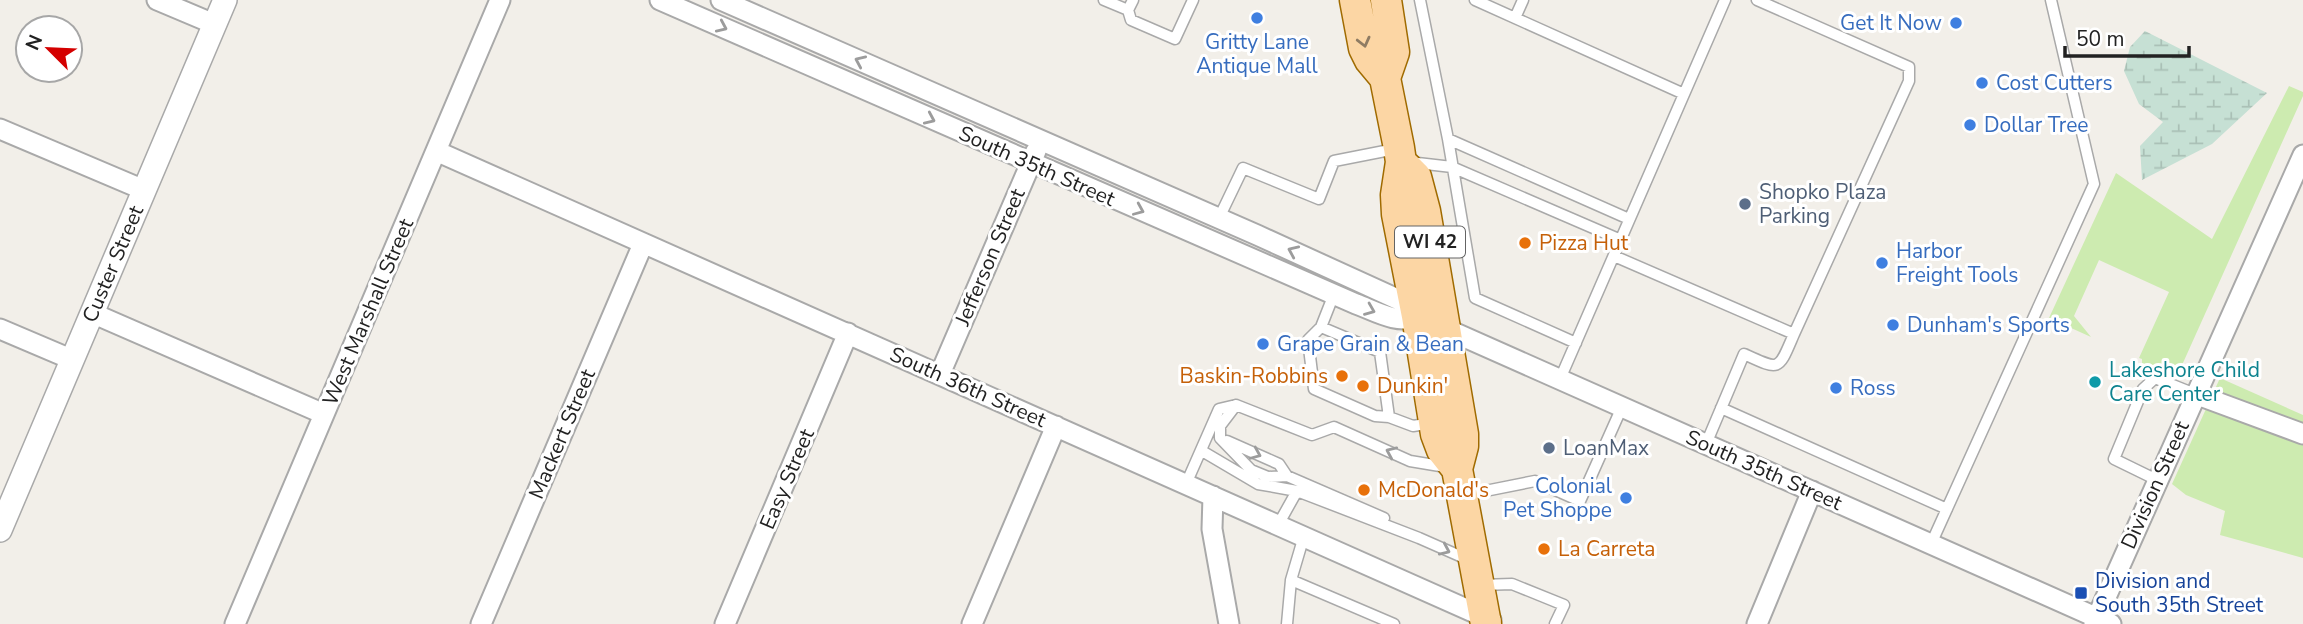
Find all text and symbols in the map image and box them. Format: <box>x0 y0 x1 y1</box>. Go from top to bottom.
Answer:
place label: Get It Now <box>1840 9 1942 37</box>
marker: Gritty Lane Antique Mall <box>1249 10 1265 26</box>
north arrow <box>14 14 84 84</box>
scale bar <box>2065 14 2189 58</box>
marker: Get It Now <box>1948 15 1964 31</box>
one-way arrow <box>715 19 727 33</box>
text: 50 m <box>2076 25 2125 53</box>
place label: Gritty Lane Antique Mall <box>1196 28 1319 80</box>
text: N <box>20 31 49 54</box>
one-way arrow <box>1356 36 1370 48</box>
one-way arrow <box>855 55 867 69</box>
place label: Cost Cutters <box>1996 69 2113 97</box>
marker: Cost Cutters <box>1974 75 1990 91</box>
one-way arrow <box>923 111 936 125</box>
place label: Dollar Tree <box>1984 111 2089 139</box>
marker: Dollar Tree <box>1962 117 1978 133</box>
street label: South 35th Street <box>954 119 1120 213</box>
place label: Shopko Plaza Parking <box>1759 178 1886 230</box>
street label: Jefferson Street <box>948 184 1032 331</box>
marker: Shopko Plaza Parking <box>1737 196 1753 212</box>
street label: Custer Street <box>76 201 150 327</box>
one-way arrow <box>1132 202 1144 216</box>
street label: West Marshall Street <box>316 214 420 410</box>
road number: WI 42 <box>1395 226 1465 258</box>
place label: Pizza Hut <box>1539 229 1629 257</box>
marker: Pizza Hut <box>1517 235 1533 251</box>
place label: Harbor Freight Tools <box>1896 237 2018 289</box>
one-way arrow <box>1288 245 1300 259</box>
marker: Harbor Freight Tools <box>1874 255 1890 271</box>
one-way arrow <box>1364 301 1376 315</box>
place label: Dunham's Sports <box>1907 311 2070 339</box>
marker: Dunham's Sports <box>1885 317 1901 333</box>
place label: Grape Grain & Bean <box>1277 330 1464 358</box>
marker: Grape Grain & Bean <box>1255 336 1271 352</box>
street label: South 36th Street <box>885 340 1051 434</box>
place label: Lakeshore Child Care Center <box>2109 356 2260 408</box>
place label: Baskin-Robbins <box>1179 362 1328 390</box>
street label: Mackert Street <box>522 364 602 503</box>
marker: Baskin-Robbins <box>1334 368 1350 384</box>
place label: Dunkin' <box>1377 372 1448 400</box>
place label: Ross <box>1850 374 1896 402</box>
marker: Lakeshore Child Care Center <box>2087 374 2103 390</box>
marker: Dunkin' <box>1355 378 1371 394</box>
marker: Ross <box>1828 380 1844 396</box>
street label: Division Street <box>2114 416 2196 553</box>
street label: South 35th Street <box>1681 423 1847 517</box>
street label: Easy Street <box>753 424 821 534</box>
place label: LoanMax <box>1563 434 1649 462</box>
marker: LoanMax <box>1541 440 1557 456</box>
one-way arrow <box>1249 446 1261 460</box>
one-way arrow <box>1386 446 1398 460</box>
place label: Colonial Pet Shoppe <box>1503 472 1613 524</box>
place label: McDonald's <box>1378 476 1489 504</box>
marker: McDonald's <box>1356 482 1372 498</box>
marker: Colonial Pet Shoppe <box>1618 490 1634 506</box>
place label: La Carreta <box>1558 535 1655 563</box>
marker: La Carreta <box>1536 541 1552 557</box>
one-way arrow <box>1438 542 1450 556</box>
place label: Division and South 35th Street <box>2095 567 2264 619</box>
marker: Division and South 35th Street <box>2073 585 2089 601</box>

